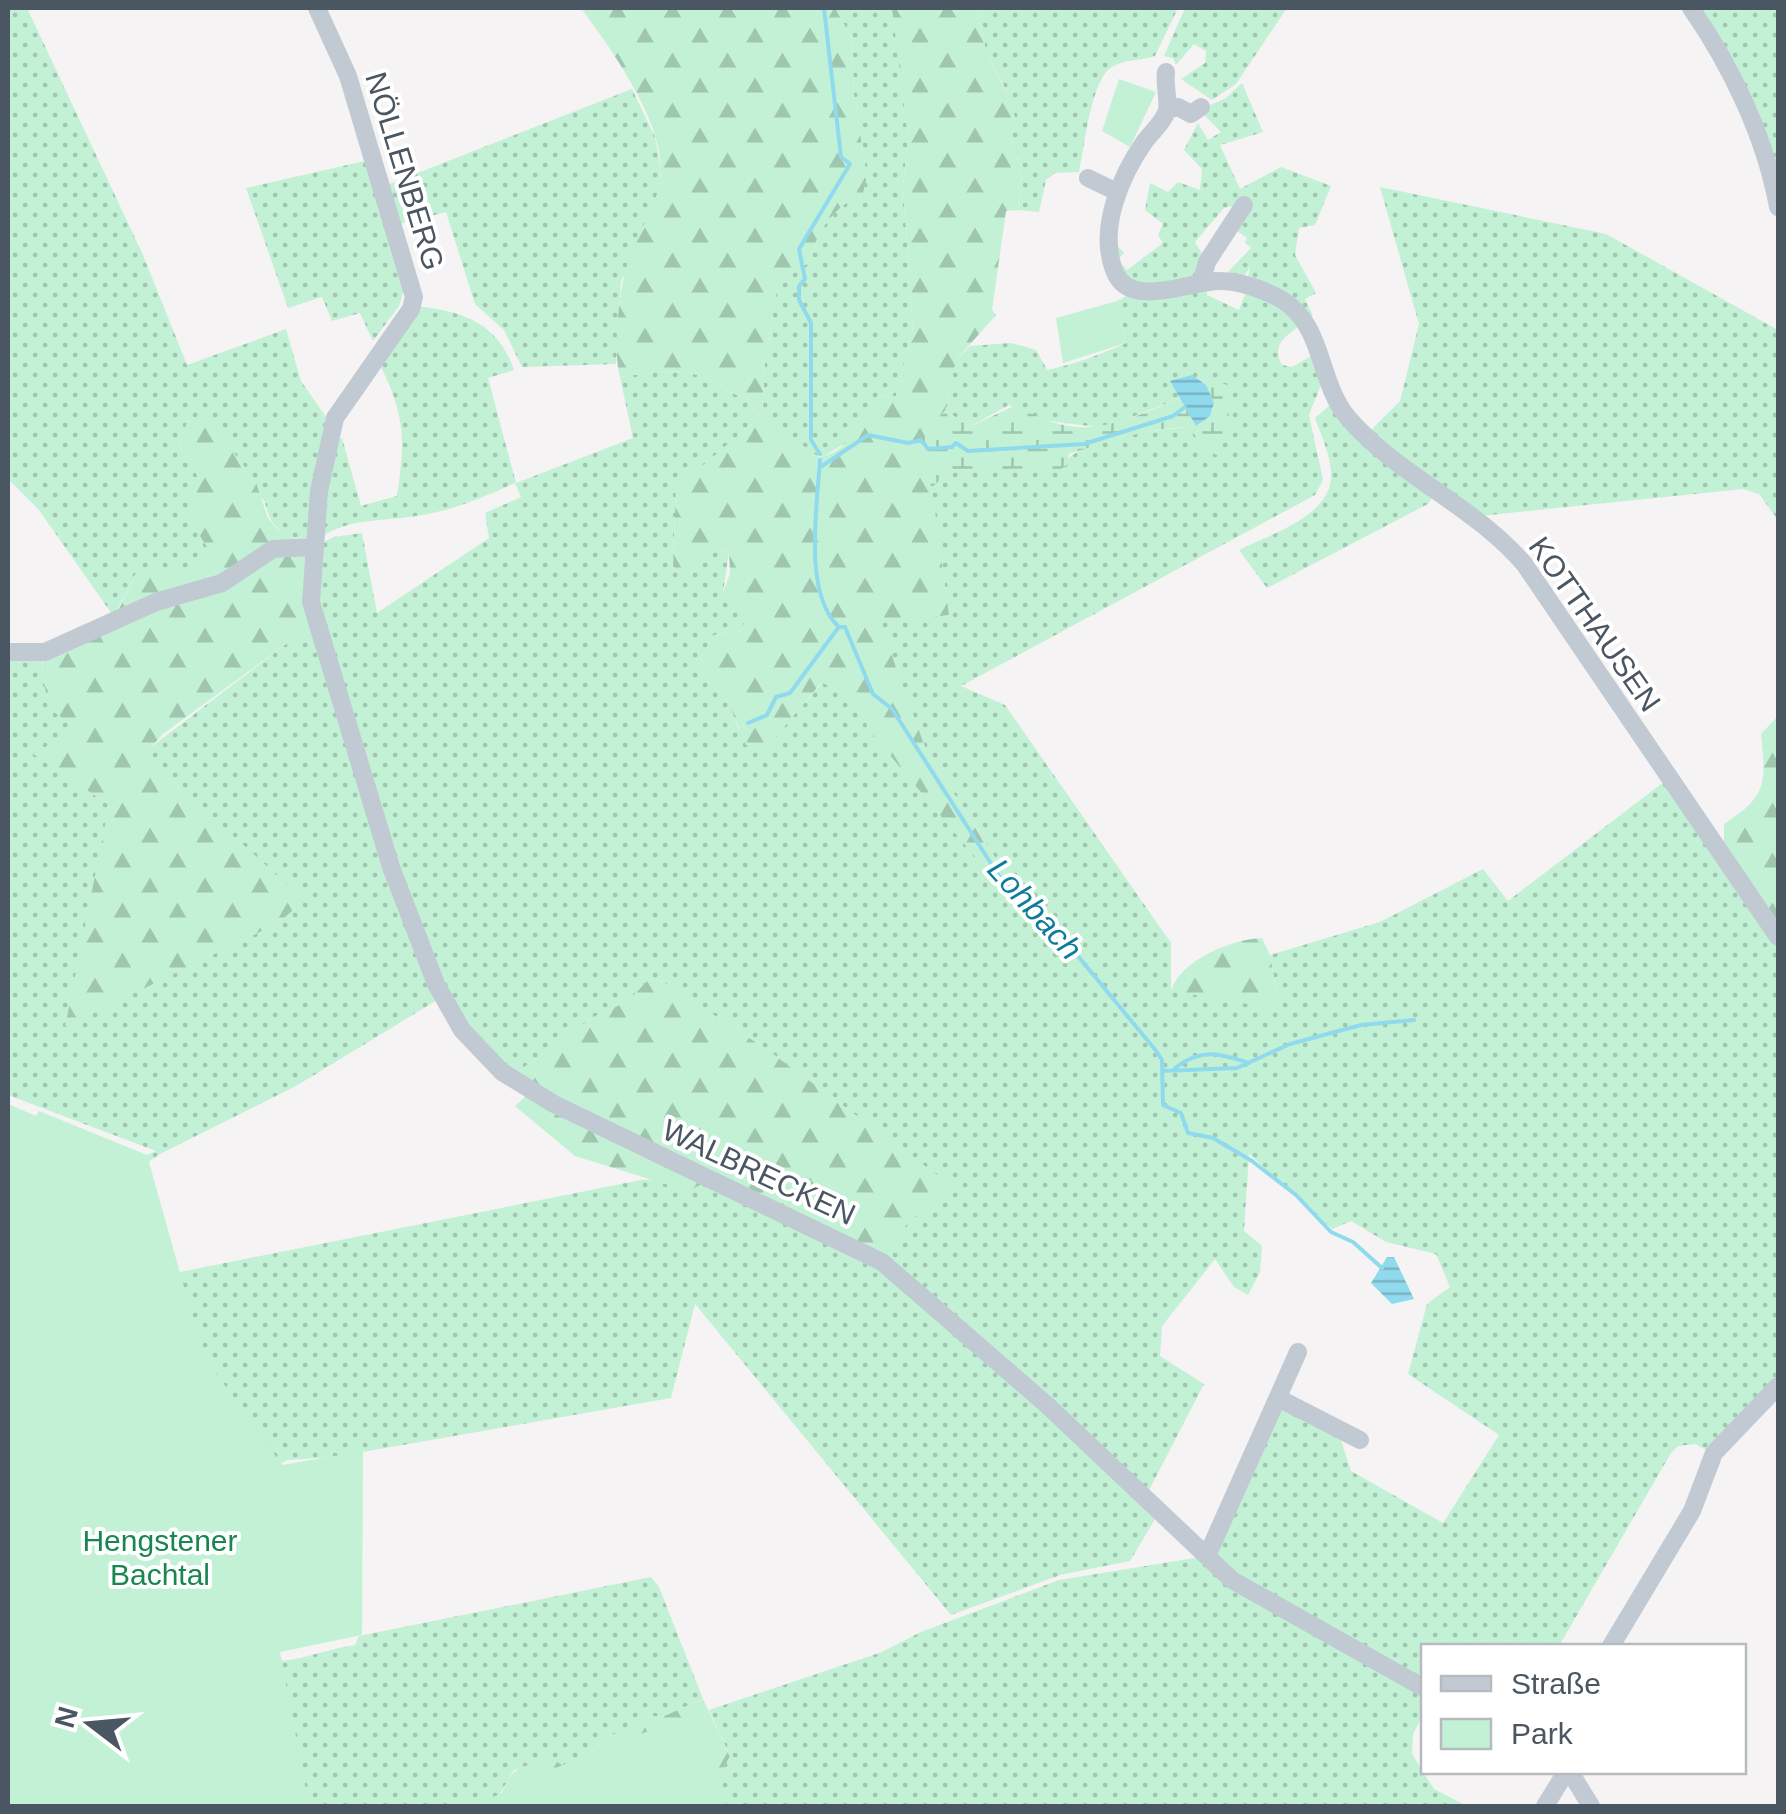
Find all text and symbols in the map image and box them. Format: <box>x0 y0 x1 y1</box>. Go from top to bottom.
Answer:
street label: NÖLLENBERG <box>359 68 451 274</box>
street label: KOTTHAUSEN <box>1523 531 1667 717</box>
water label: Lohbach <box>981 851 1089 967</box>
street label: WALBRECKEN <box>657 1113 861 1231</box>
park label: Hengstener Bachtal <box>82 1524 238 1591</box>
legend <box>1421 1644 1746 1774</box>
text: Straße <box>1511 1667 1601 1700</box>
north arrow <box>40 1674 140 1774</box>
text: N <box>49 1703 84 1731</box>
text: Park <box>1511 1717 1574 1750</box>

